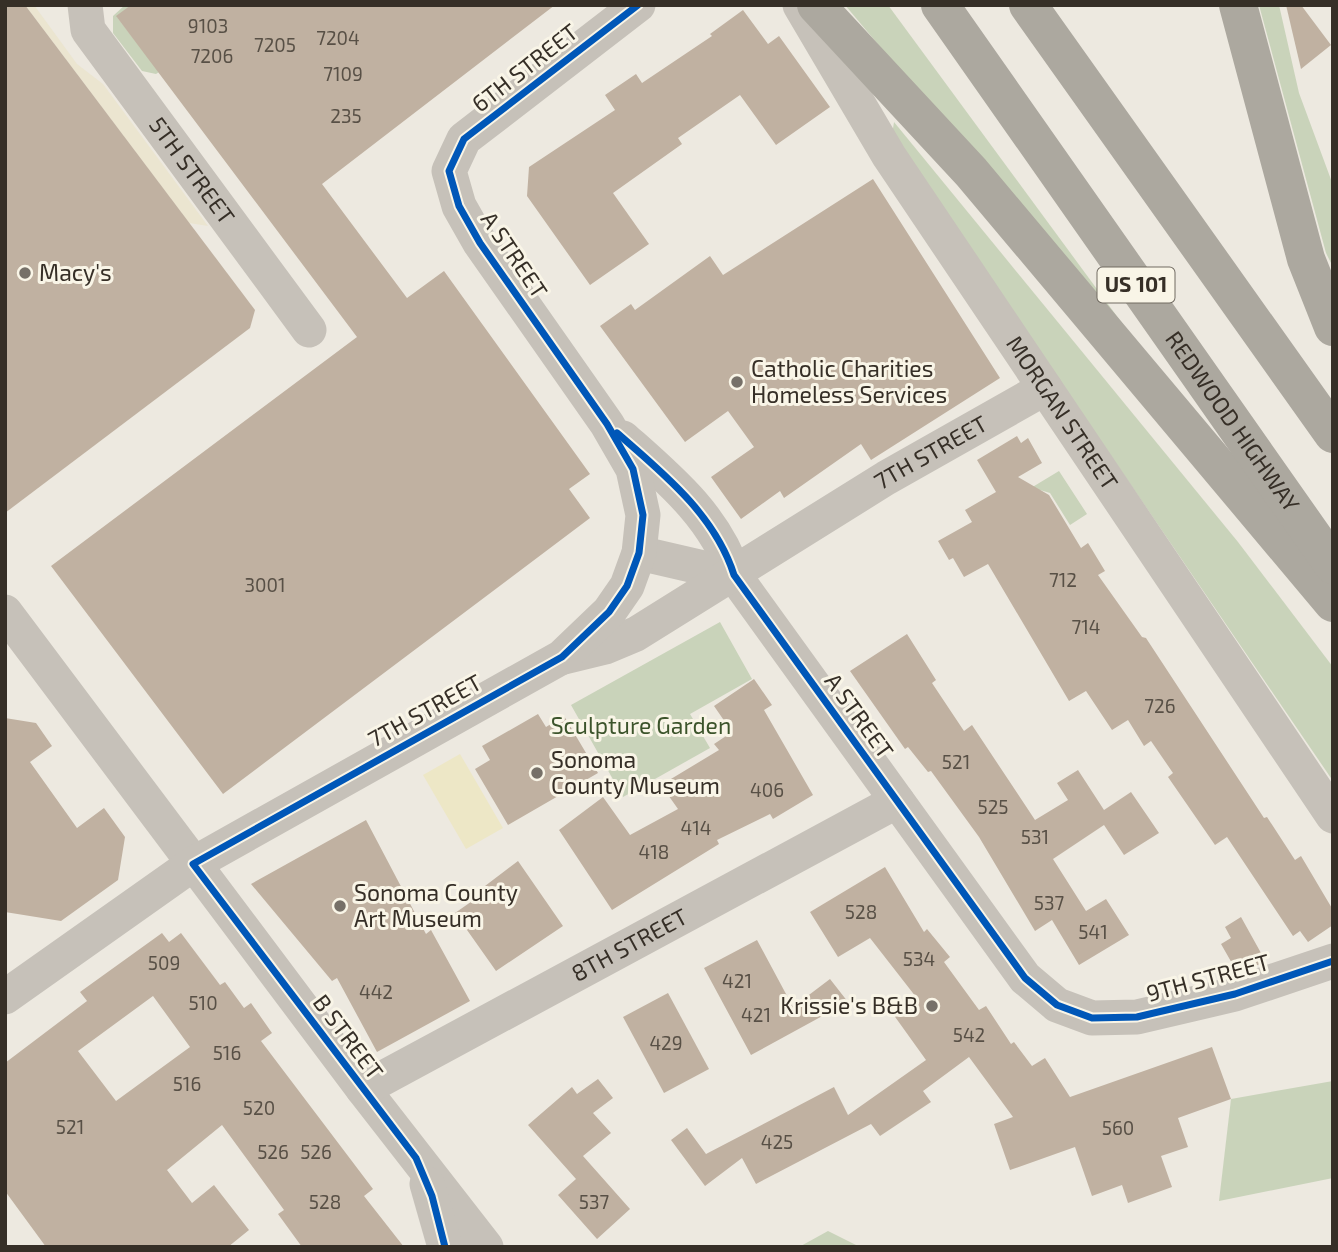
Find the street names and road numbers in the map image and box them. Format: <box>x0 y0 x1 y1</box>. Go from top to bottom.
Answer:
street label: 6TH STREET <box>466 17 583 117</box>
street label: 5TH STREET <box>144 111 241 229</box>
street label: A STREET <box>476 206 554 303</box>
road number: US 101 <box>1098 268 1174 302</box>
street label: REDWOOD HIGHWAY <box>1160 325 1306 517</box>
street label: MORGAN STREET <box>1001 330 1124 495</box>
street label: 7TH STREET <box>869 409 992 495</box>
street label: A STREET <box>820 667 900 763</box>
street label: 7TH STREET <box>363 668 486 753</box>
street label: 8TH STREET <box>566 902 692 987</box>
street label: 9TH STREET <box>1143 947 1273 1007</box>
street label: B STREET <box>308 988 390 1084</box>

